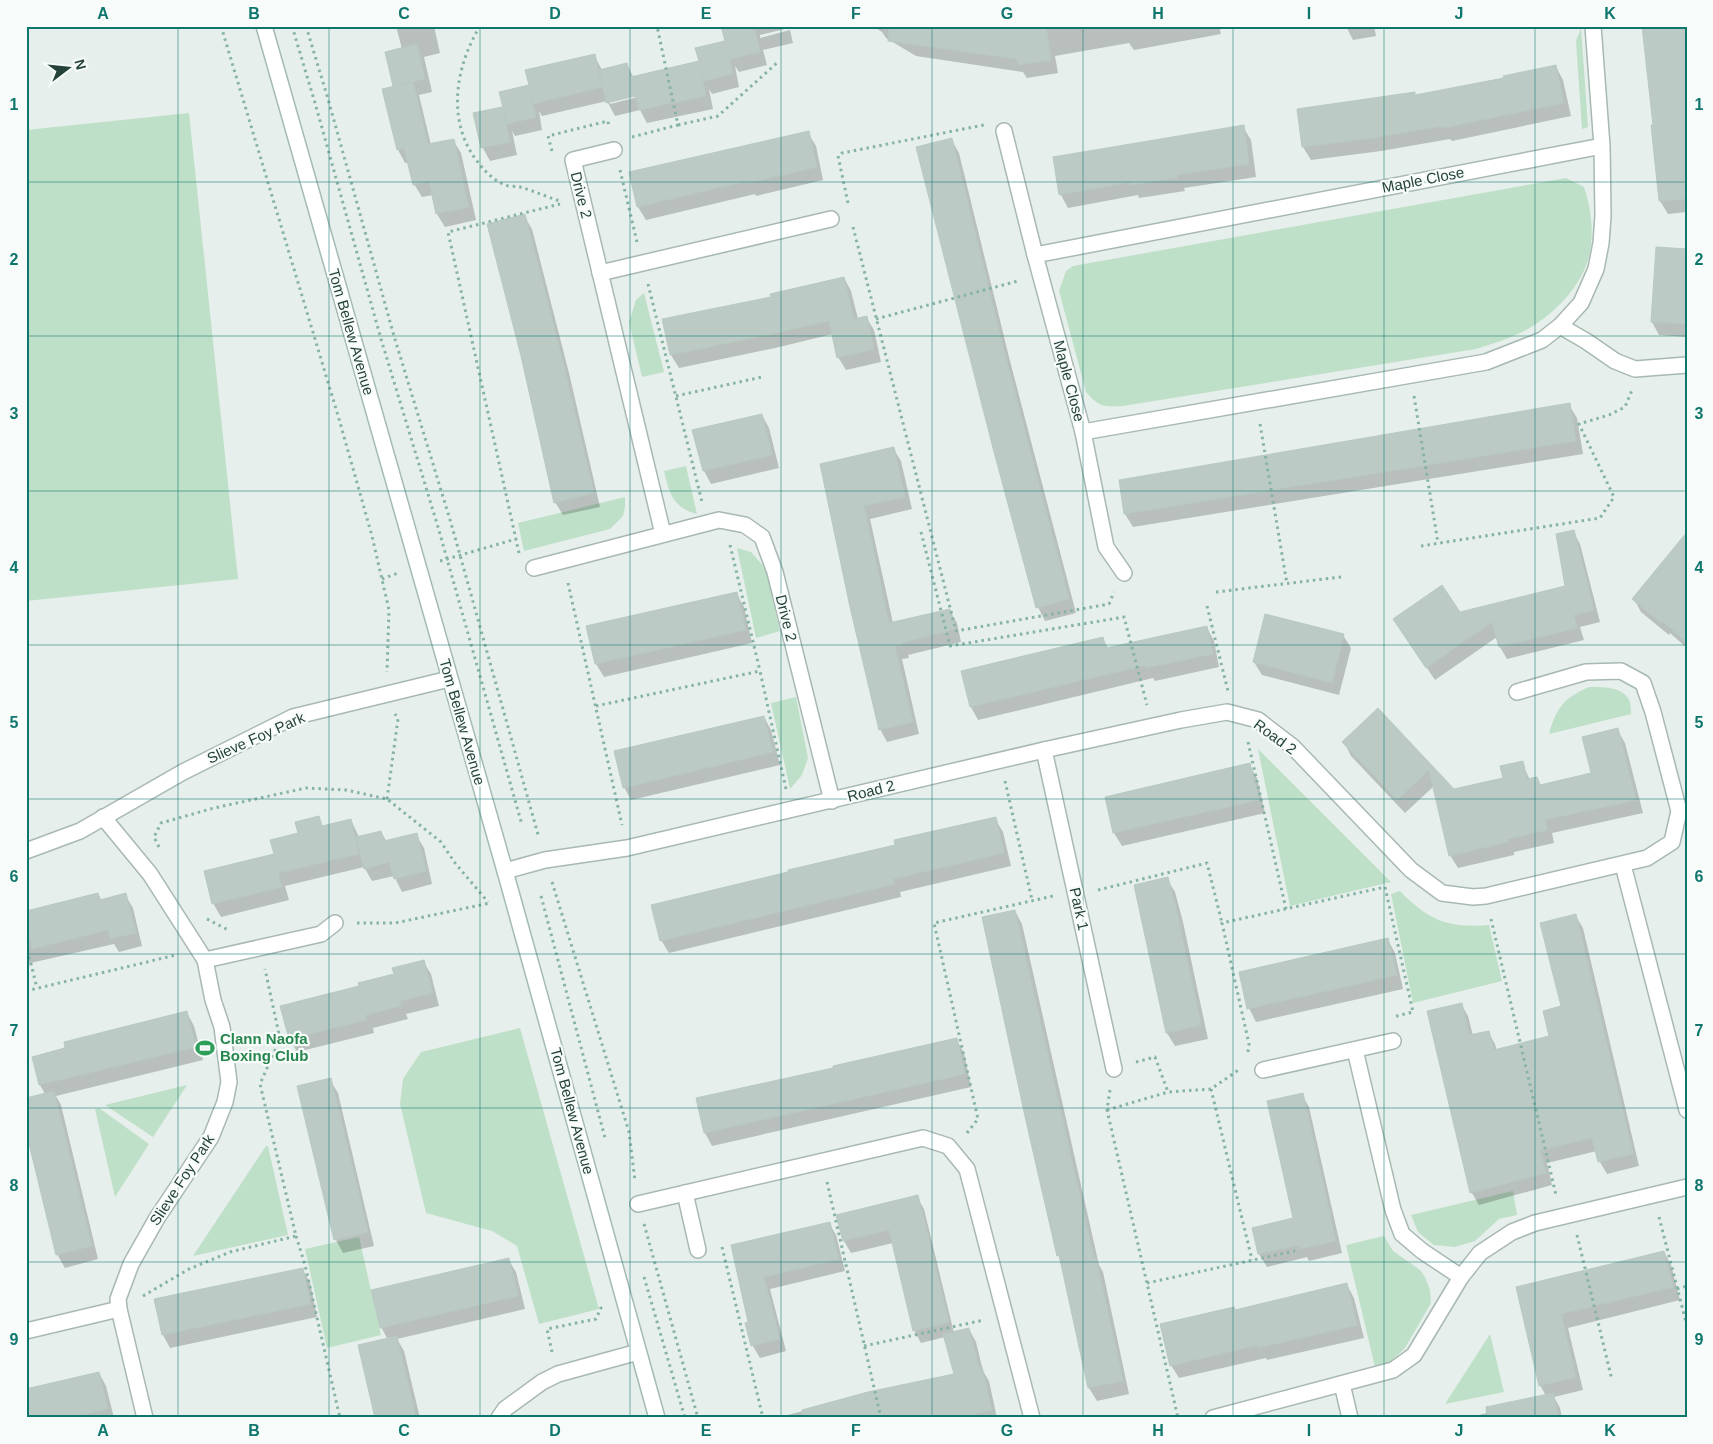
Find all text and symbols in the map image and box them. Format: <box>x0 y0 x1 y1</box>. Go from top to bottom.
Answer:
text: A <box>97 5 109 22</box>
text: B <box>248 5 260 22</box>
text: C <box>398 5 410 22</box>
text: D <box>549 5 561 22</box>
text: E <box>701 5 712 22</box>
text: F <box>851 5 861 22</box>
text: G <box>1001 5 1013 22</box>
text: H <box>1152 5 1164 22</box>
text: I <box>1307 5 1311 22</box>
text: J <box>1455 5 1463 22</box>
text: K <box>1604 5 1616 22</box>
north arrow <box>42 42 92 92</box>
text: N <box>71 57 90 71</box>
text: 1 <box>10 96 19 113</box>
text: 1 <box>1695 96 1704 113</box>
street label: Maple Close <box>1380 163 1465 196</box>
street label: Drive 2 <box>567 170 595 220</box>
text: 2 <box>10 251 19 268</box>
text: 2 <box>1695 251 1704 268</box>
street label: Tom Bellew Avenue <box>325 267 378 397</box>
street label: Maple Close <box>1050 338 1088 423</box>
text: 3 <box>10 405 19 422</box>
text: 3 <box>1695 405 1704 422</box>
text: 4 <box>10 559 19 576</box>
text: 4 <box>1695 559 1704 576</box>
street label: Drive 2 <box>772 593 800 643</box>
street label: Tom Bellew Avenue <box>436 657 489 787</box>
street label: Slieve Foy Park <box>204 708 308 767</box>
text: 5 <box>10 714 19 731</box>
text: 5 <box>1695 714 1704 731</box>
street label: Road 2 <box>1251 716 1300 758</box>
street label: Road 2 <box>845 776 896 805</box>
text: 6 <box>10 868 19 885</box>
text: 6 <box>1695 868 1704 885</box>
street label: Park 1 <box>1067 886 1092 932</box>
text: 7 <box>10 1022 19 1039</box>
text: 7 <box>1695 1022 1704 1039</box>
place label: Clann Naofa Boxing Club <box>220 1030 308 1064</box>
sports icon: Clann Naofa Boxing Club <box>194 1037 216 1059</box>
street label: Tom Bellew Avenue <box>547 1046 598 1176</box>
street label: Slieve Foy Park <box>146 1131 218 1228</box>
text: 8 <box>10 1177 19 1194</box>
text: 8 <box>1695 1177 1704 1194</box>
text: 9 <box>10 1331 19 1348</box>
text: 9 <box>1695 1331 1704 1348</box>
text: A <box>97 1422 109 1439</box>
text: B <box>248 1422 260 1439</box>
text: C <box>398 1422 410 1439</box>
text: D <box>549 1422 561 1439</box>
text: E <box>701 1422 712 1439</box>
text: F <box>851 1422 861 1439</box>
text: G <box>1001 1422 1013 1439</box>
text: H <box>1152 1422 1164 1439</box>
text: I <box>1307 1422 1311 1439</box>
text: J <box>1455 1422 1463 1439</box>
text: K <box>1604 1422 1616 1439</box>

